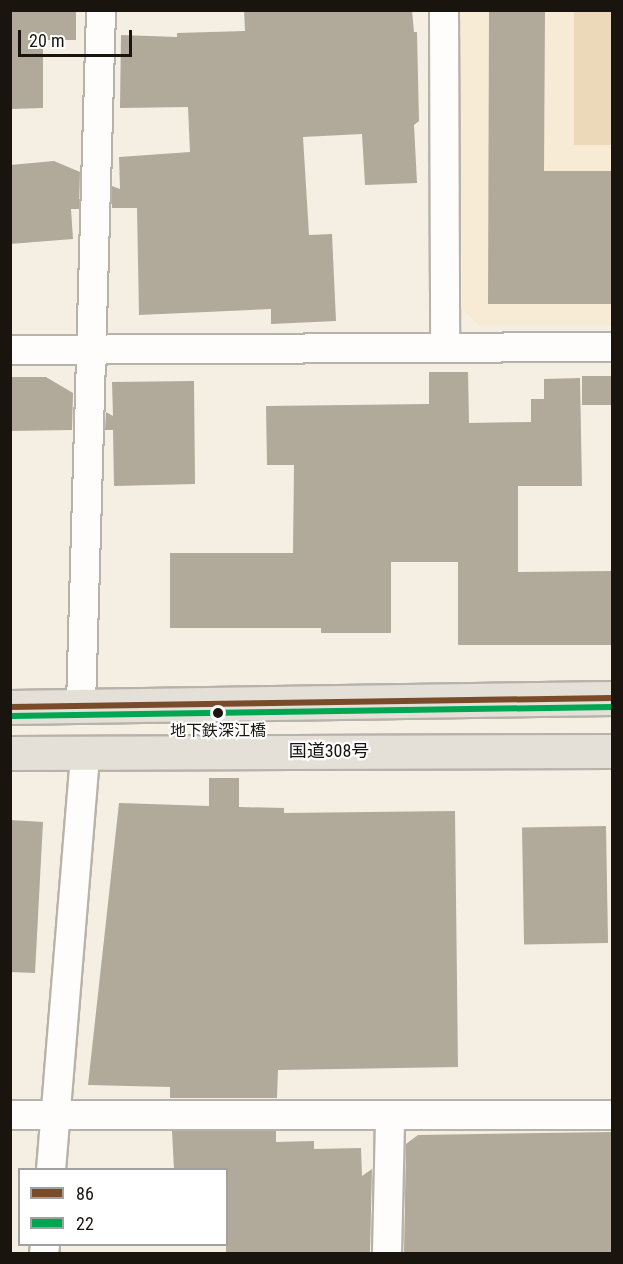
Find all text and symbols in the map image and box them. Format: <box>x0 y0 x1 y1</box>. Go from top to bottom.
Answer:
scale bar <box>21 18 135 56</box>
text: 20 m <box>29 30 64 51</box>
marker: 地下鉄深江橋 <box>212 707 224 719</box>
place label: 地下鉄深江橋 <box>170 721 266 741</box>
street label: 国道308号 <box>289 740 369 762</box>
legend <box>18 1168 228 1246</box>
text: 86 <box>76 1183 94 1204</box>
text: 22 <box>76 1213 94 1234</box>

